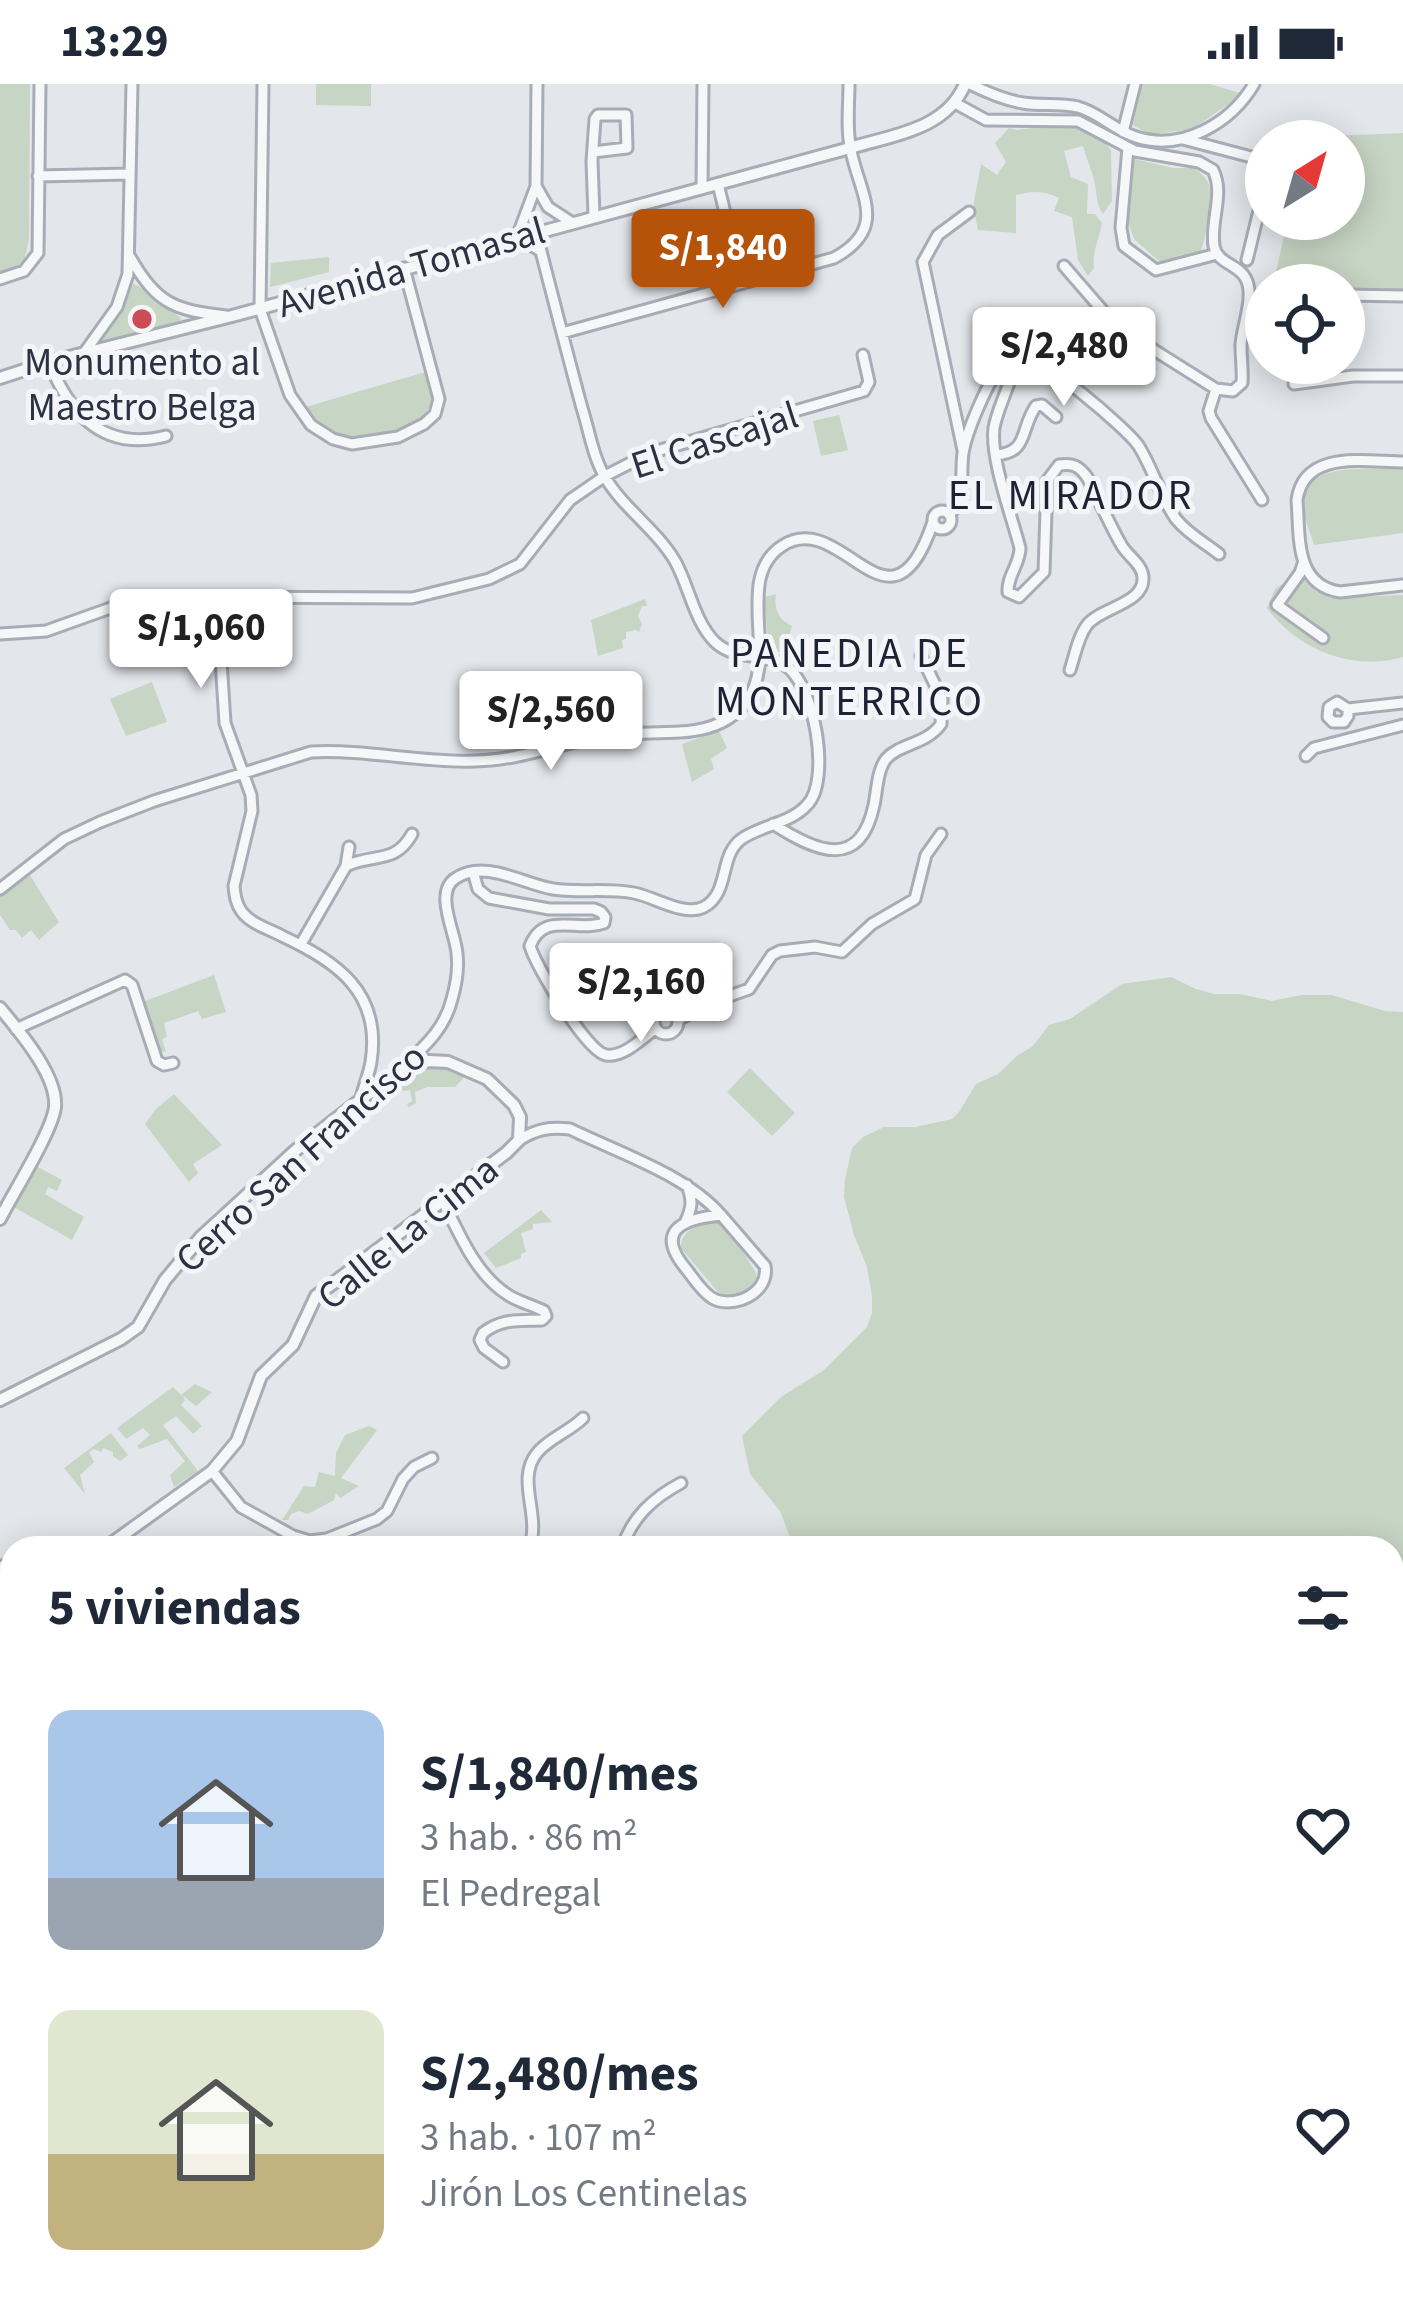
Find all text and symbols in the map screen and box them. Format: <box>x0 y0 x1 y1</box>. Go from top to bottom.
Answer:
text: 13:29 <box>60 10 169 74</box>
north arrow <box>1245 120 1365 240</box>
map controls <box>1245 120 1365 384</box>
street label: Avenida Tomasal <box>271 203 552 333</box>
pin: S/1,840 <box>612 209 834 311</box>
text: S/1,840 <box>659 220 787 276</box>
button: locate <box>1245 264 1365 384</box>
marker: Monumento al Maestro Belga <box>129 306 155 332</box>
pin: S/2,480 <box>953 307 1175 409</box>
text: S/2,480 <box>1000 318 1128 374</box>
place label: Monumento al Maestro Belga <box>24 335 260 436</box>
street label: El Cascajal <box>624 388 805 494</box>
district label: EL MIRADOR <box>948 466 1194 526</box>
pin: S/1,060 <box>90 589 312 691</box>
text: S/1,060 <box>137 600 265 656</box>
district label: PANEDIA DE MONTERRICO <box>715 624 985 732</box>
pin: S/2,560 <box>440 671 662 773</box>
text: S/2,560 <box>487 682 615 738</box>
pin: S/2,160 <box>530 943 752 1045</box>
text: S/2,160 <box>577 954 705 1010</box>
street label: Cerro San Francisco <box>163 1030 439 1287</box>
street label: Calle La Cima <box>305 1143 511 1324</box>
text: 5 viviendas <box>48 1572 301 1644</box>
icon: filters <box>1290 1575 1356 1641</box>
text: S/1,840/mes <box>420 1738 699 1810</box>
icon: home <box>144 1758 288 1902</box>
icon: heart <box>1290 1797 1356 1863</box>
text: 3 hab. · 86 m² <box>420 1810 637 1866</box>
text: El Pedregal <box>420 1866 601 1922</box>
text: S/2,480/mes <box>420 2038 699 2110</box>
icon: home <box>144 2058 288 2202</box>
icon: heart <box>1290 2097 1356 2163</box>
text: 3 hab. · 107 m² <box>420 2110 657 2166</box>
text: Jirón Los Centinelas <box>420 2166 748 2222</box>

